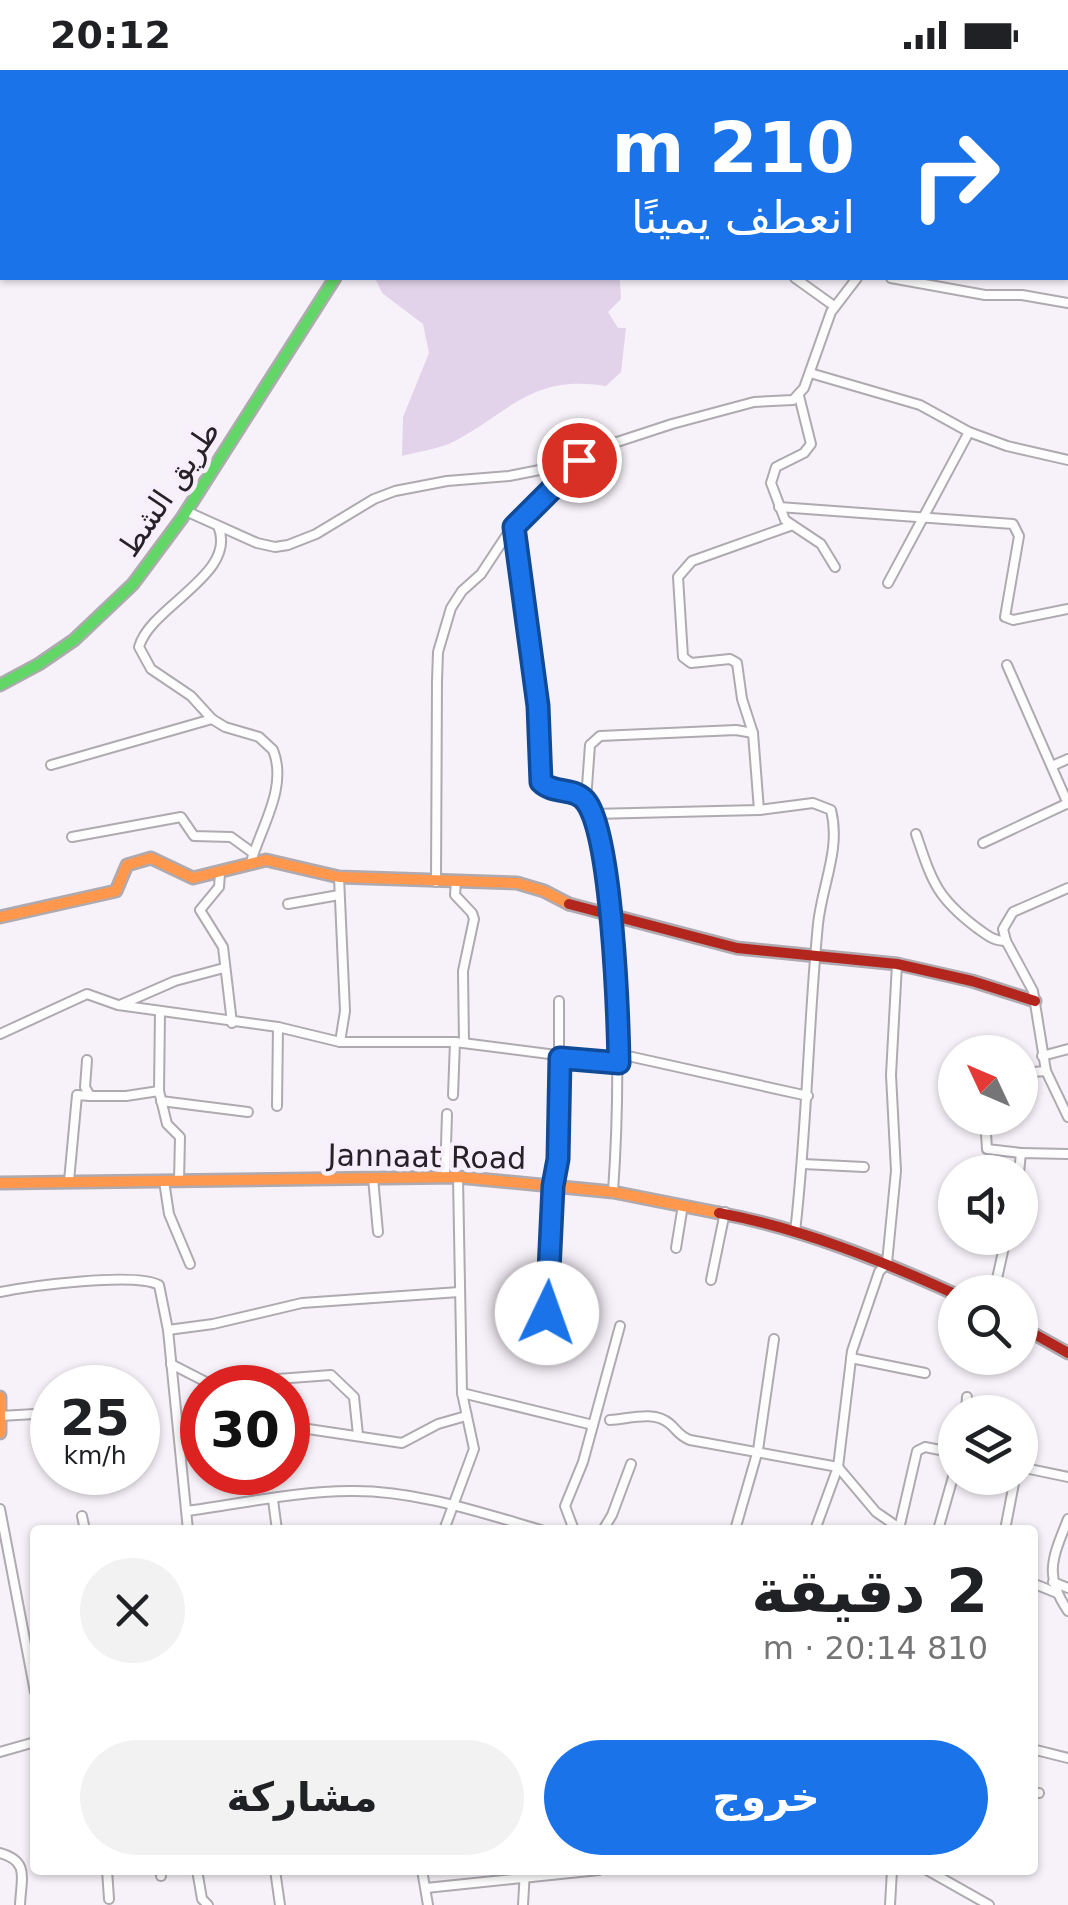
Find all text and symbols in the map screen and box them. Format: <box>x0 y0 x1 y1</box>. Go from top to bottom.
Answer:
text: 20:12 <box>50 13 171 57</box>
text: 210 m <box>612 107 855 189</box>
icon: right <box>890 110 1020 240</box>
text: انعطف يمينًا <box>631 191 855 244</box>
street label: طريق الشط <box>110 414 227 563</box>
pin <box>537 418 622 503</box>
icon: arrive <box>552 433 607 488</box>
north arrow <box>938 1035 1038 1135</box>
map controls <box>938 1035 1038 1495</box>
street label: Jannaat Road <box>325 1137 527 1176</box>
button: sound <box>938 1155 1038 1255</box>
position arrow <box>495 1261 599 1365</box>
button: search <box>938 1275 1038 1375</box>
speed limit sign: 30 <box>180 1365 310 1495</box>
text: 25 <box>60 1389 130 1447</box>
button: layers <box>938 1395 1038 1495</box>
text: km/h <box>63 1441 127 1470</box>
text: 2 دقيقة <box>751 1556 988 1626</box>
button: close <box>80 1558 185 1663</box>
text: 810 m · 20:14 <box>763 1629 988 1667</box>
button: مشاركة <box>80 1740 524 1855</box>
button: خروج <box>544 1740 988 1855</box>

